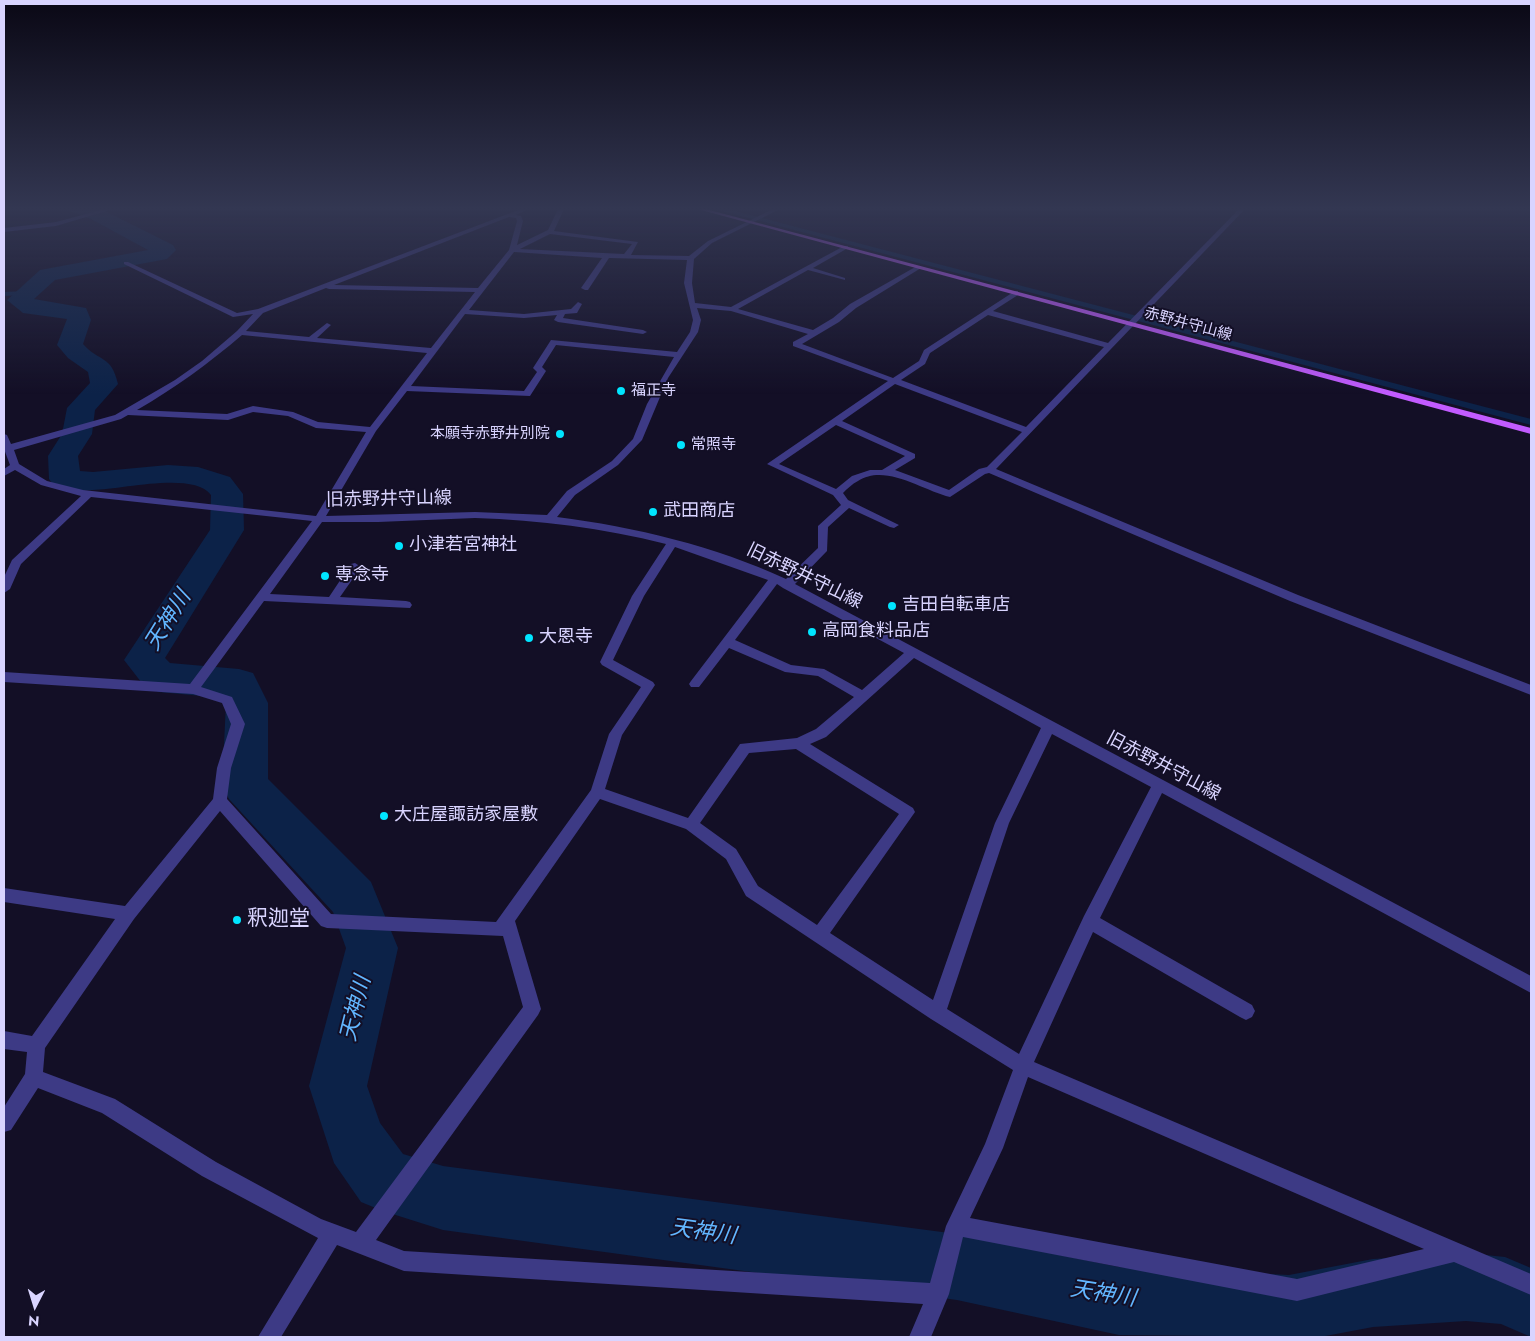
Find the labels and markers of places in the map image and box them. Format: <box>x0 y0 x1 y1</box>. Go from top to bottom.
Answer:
place label: 福正寺 <box>631 382 676 400</box>
marker: 福正寺 <box>615 385 627 397</box>
place label: 本願寺赤野井別院 <box>430 425 550 443</box>
marker: 本願寺赤野井別院 <box>554 428 566 440</box>
place label: 常照寺 <box>691 436 736 454</box>
marker: 常照寺 <box>675 439 687 451</box>
place label: 武田商店 <box>663 501 735 523</box>
marker: 武田商店 <box>647 506 659 518</box>
place label: 小津若宮神社 <box>409 535 517 557</box>
marker: 小津若宮神社 <box>393 540 405 552</box>
place label: 専念寺 <box>335 565 389 587</box>
marker: 専念寺 <box>319 570 331 582</box>
place label: 吉田自転車店 <box>902 595 1010 617</box>
marker: 吉田自転車店 <box>886 600 898 612</box>
place label: 高岡食料品店 <box>822 621 930 643</box>
marker: 高岡食料品店 <box>806 626 818 638</box>
place label: 大恩寺 <box>539 627 593 649</box>
marker: 大恩寺 <box>523 632 535 644</box>
place label: 大庄屋諏訪家屋敷 <box>394 805 538 827</box>
marker: 大庄屋諏訪家屋敷 <box>378 810 390 822</box>
place label: 釈迦堂 <box>247 907 310 933</box>
marker: 釈迦堂 <box>231 914 243 926</box>

